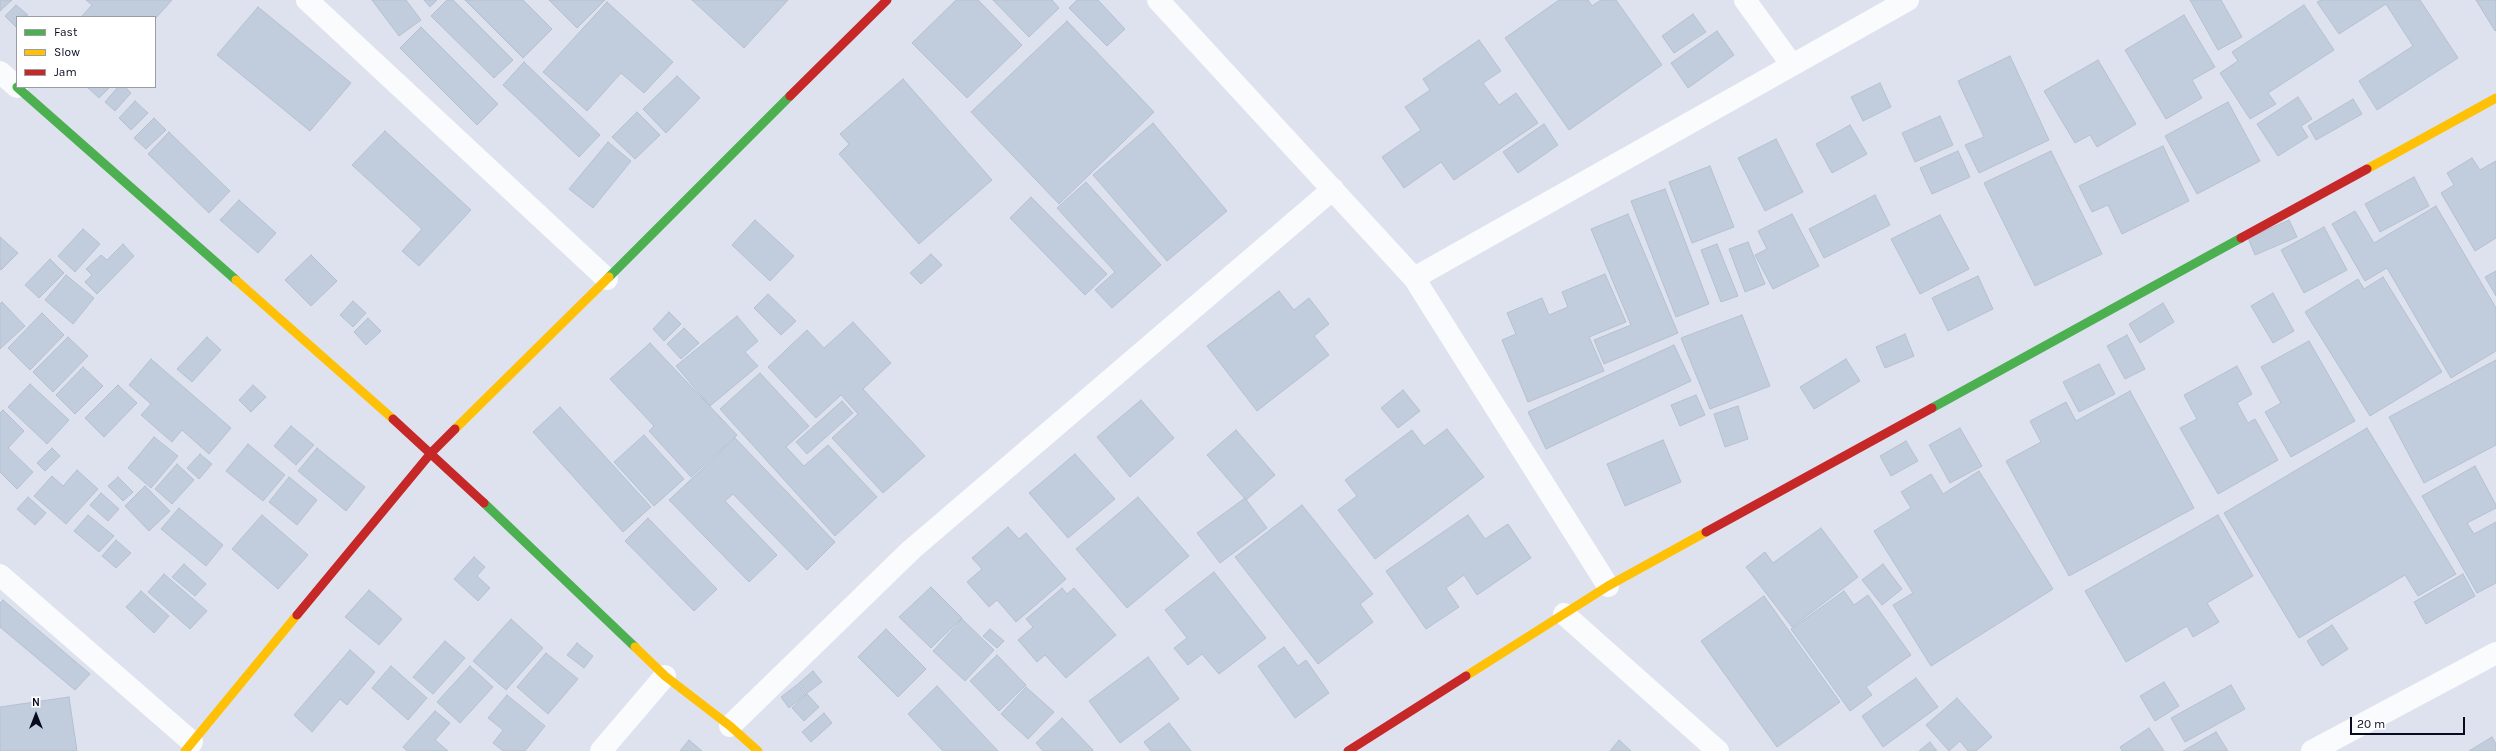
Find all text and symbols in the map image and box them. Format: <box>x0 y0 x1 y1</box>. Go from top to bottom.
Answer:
legend <box>16 16 156 88</box>
text: Fast <box>54 25 77 39</box>
text: Slow <box>54 45 80 59</box>
text: Jam <box>54 65 77 79</box>
north arrow <box>16 695 56 735</box>
text: N <box>32 696 40 709</box>
scale bar <box>2352 709 2467 735</box>
text: 20 m <box>2357 717 2385 731</box>

